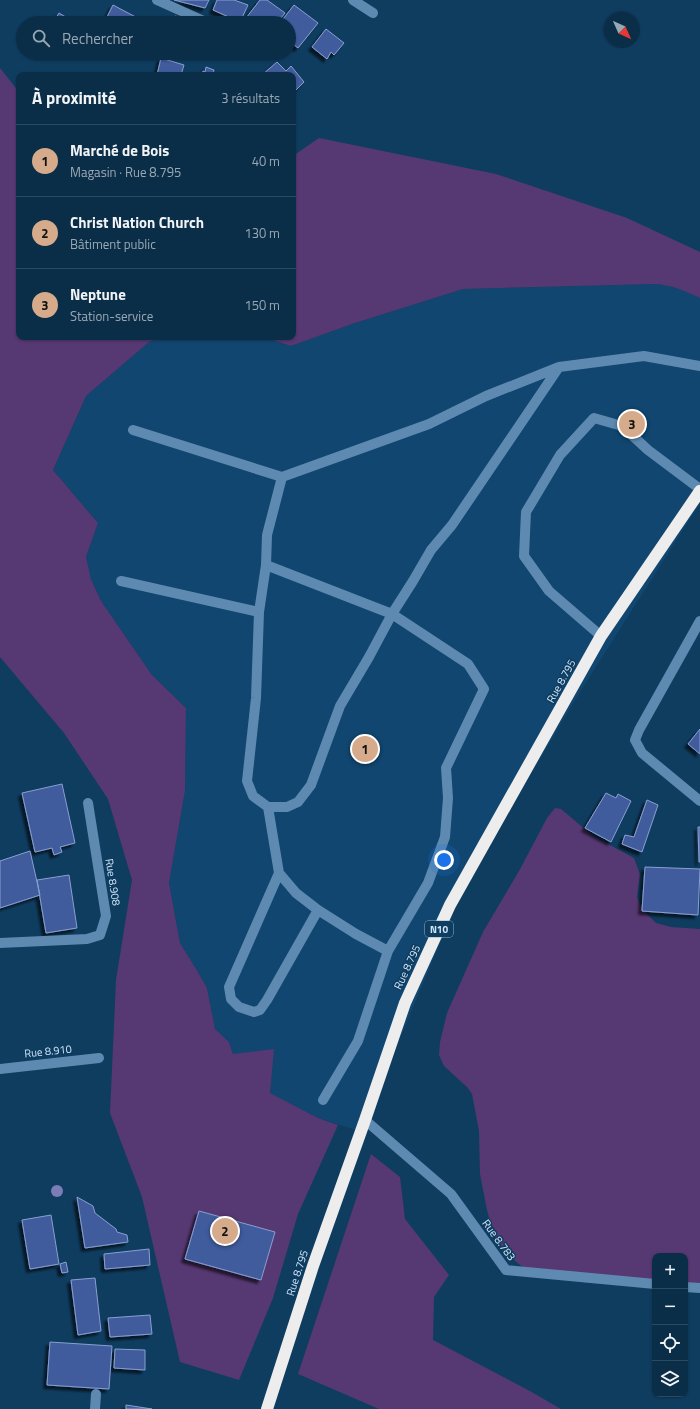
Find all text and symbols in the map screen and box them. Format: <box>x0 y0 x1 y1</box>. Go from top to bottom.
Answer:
north arrow <box>604 12 640 48</box>
search box <box>16 16 296 60</box>
icon: search <box>30 27 52 49</box>
text: Rechercher <box>62 27 133 50</box>
text: À proximité <box>32 85 116 111</box>
text: 3 résultats <box>221 88 280 108</box>
text: Marché de Bois <box>70 139 169 162</box>
text: 1 <box>41 151 49 171</box>
text: 40 m <box>252 151 280 171</box>
text: Magasin · Rue 8.795 <box>70 162 181 182</box>
text: Christ Nation Church <box>70 211 204 234</box>
text: 2 <box>41 223 49 243</box>
text: 130 m <box>244 223 280 243</box>
text: Bâtiment public <box>70 234 156 254</box>
text: Neptune <box>70 283 126 306</box>
text: 3 <box>41 295 49 315</box>
text: 150 m <box>244 295 280 315</box>
text: Station-service <box>70 306 153 326</box>
pin: 3 <box>619 409 645 439</box>
street label: Rue 8.795 <box>542 656 580 706</box>
pin: 1 <box>352 734 378 764</box>
your location <box>434 850 454 870</box>
street label: Rue 8.908 <box>101 857 125 907</box>
road number: N10 <box>425 921 453 937</box>
street label: Rue 8.795 <box>390 942 424 992</box>
street label: Rue 8.910 <box>24 1041 72 1061</box>
pin: 2 <box>212 1216 238 1246</box>
street label: Rue 8.783 <box>479 1216 519 1264</box>
street label: Rue 8.795 <box>282 1248 312 1298</box>
map controls <box>652 1253 688 1397</box>
button: + <box>652 1253 688 1289</box>
button: − <box>652 1289 688 1325</box>
button: locate <box>652 1325 688 1361</box>
button: layers <box>652 1361 688 1397</box>

